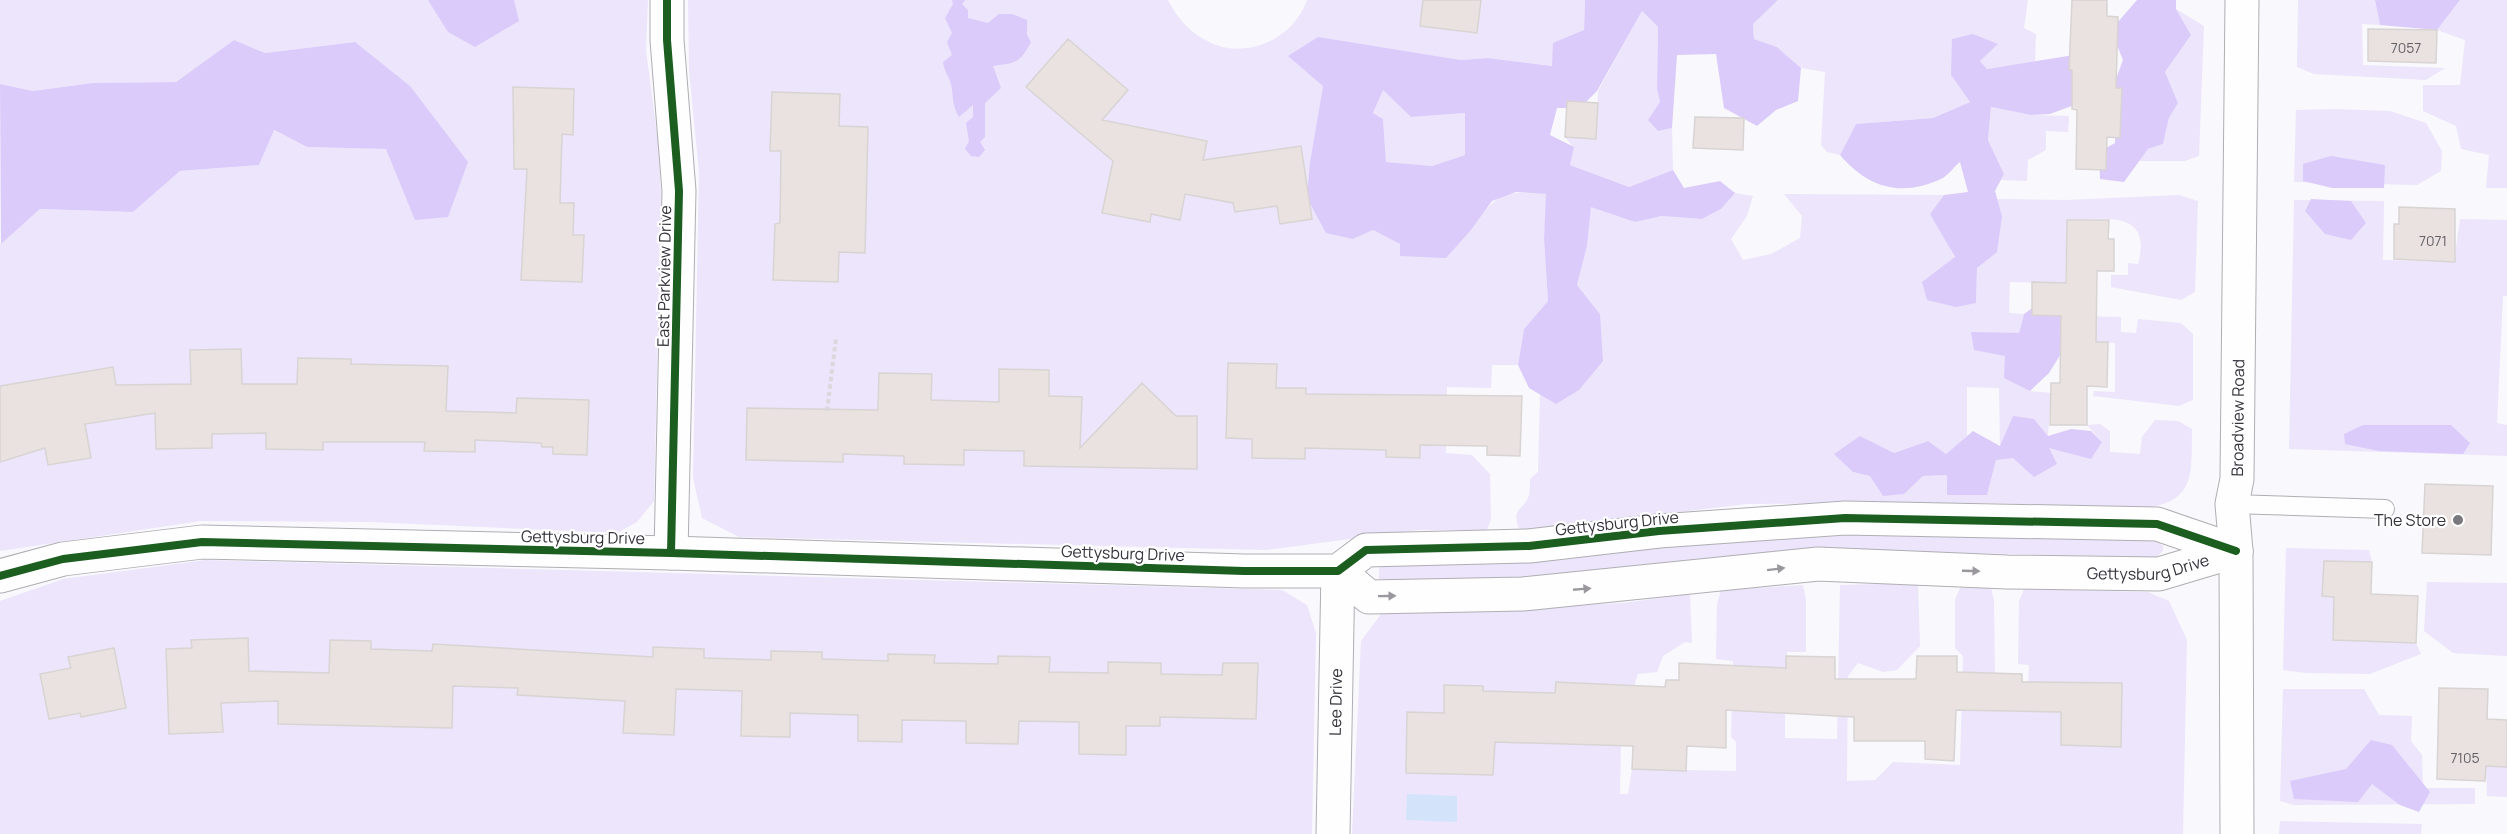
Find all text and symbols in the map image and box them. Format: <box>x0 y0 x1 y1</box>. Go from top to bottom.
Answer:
house number: 7057 <box>2391 38 2421 57</box>
street label: East Parkview Drive <box>652 205 676 347</box>
house number: 7071 <box>2419 231 2447 250</box>
street label: Broadview Road <box>2226 359 2249 477</box>
street label: Gettysburg Drive <box>1554 506 1680 540</box>
place label: The Store <box>2374 509 2446 531</box>
marker: The Store <box>2451 513 2465 527</box>
street label: Gettysburg Drive <box>521 525 645 549</box>
street label: Gettysburg Drive <box>1061 540 1185 566</box>
street label: Gettysburg Drive <box>2087 549 2212 585</box>
one-way arrow <box>1767 564 1786 574</box>
one-way arrow <box>1961 566 1980 575</box>
one-way arrow <box>1573 584 1592 594</box>
one-way arrow <box>1378 592 1397 601</box>
street label: Lee Drive <box>1324 668 1347 736</box>
house number: 7105 <box>2450 748 2480 767</box>

